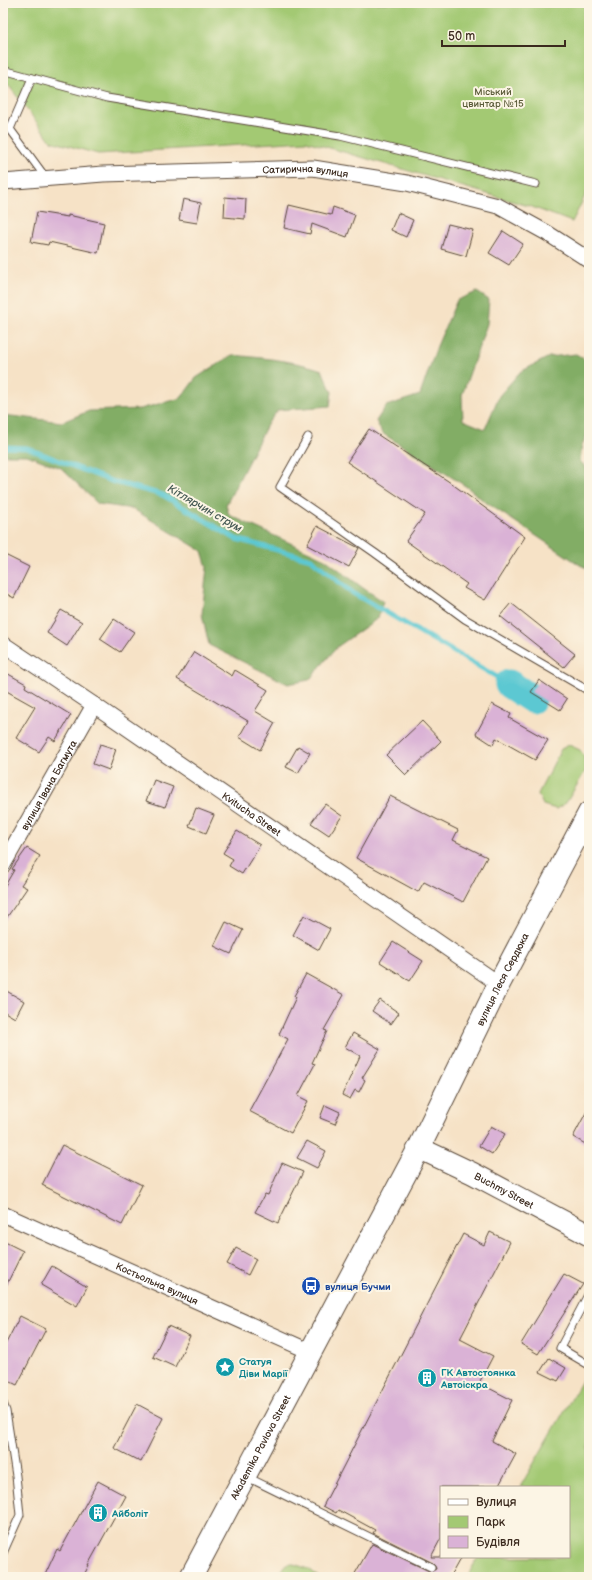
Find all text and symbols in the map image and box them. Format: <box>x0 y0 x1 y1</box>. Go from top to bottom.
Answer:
scale bar <box>442 22 565 48</box>
text: 50 m <box>448 29 475 44</box>
park label: Міський цвинтар №15 <box>462 86 524 110</box>
street label: Сатирична вулиця <box>262 163 349 181</box>
water label: Кітлярчин струм <box>165 482 244 535</box>
street label: вулиця Івана Багмута <box>19 738 80 833</box>
street label: Kvitucha Street <box>219 790 283 839</box>
street label: вулиця Леся Сердюка <box>474 931 532 1028</box>
street label: Buchmy Street <box>472 1170 535 1212</box>
street label: Костьольна вулиця <box>114 1260 200 1308</box>
bus stop icon: вулиця Бучми <box>300 1275 322 1297</box>
place label: вулиця Бучми <box>325 1281 391 1293</box>
place icon: Статуя Діви Марії <box>214 1356 236 1378</box>
place label: Статуя Діви Марії <box>239 1356 288 1380</box>
building icon: ГК Автостоянка Автоіскра <box>416 1367 438 1389</box>
place label: ГК Автостоянка Автоіскра <box>440 1367 516 1391</box>
street label: Akademika Pavlova Street <box>228 1393 294 1502</box>
legend <box>440 1486 570 1558</box>
text: Вулиця <box>476 1495 517 1510</box>
building icon: Айболіт <box>87 1502 109 1524</box>
place label: Айболіт <box>111 1508 148 1520</box>
text: Парк <box>476 1515 506 1530</box>
text: Будівля <box>476 1535 520 1550</box>

